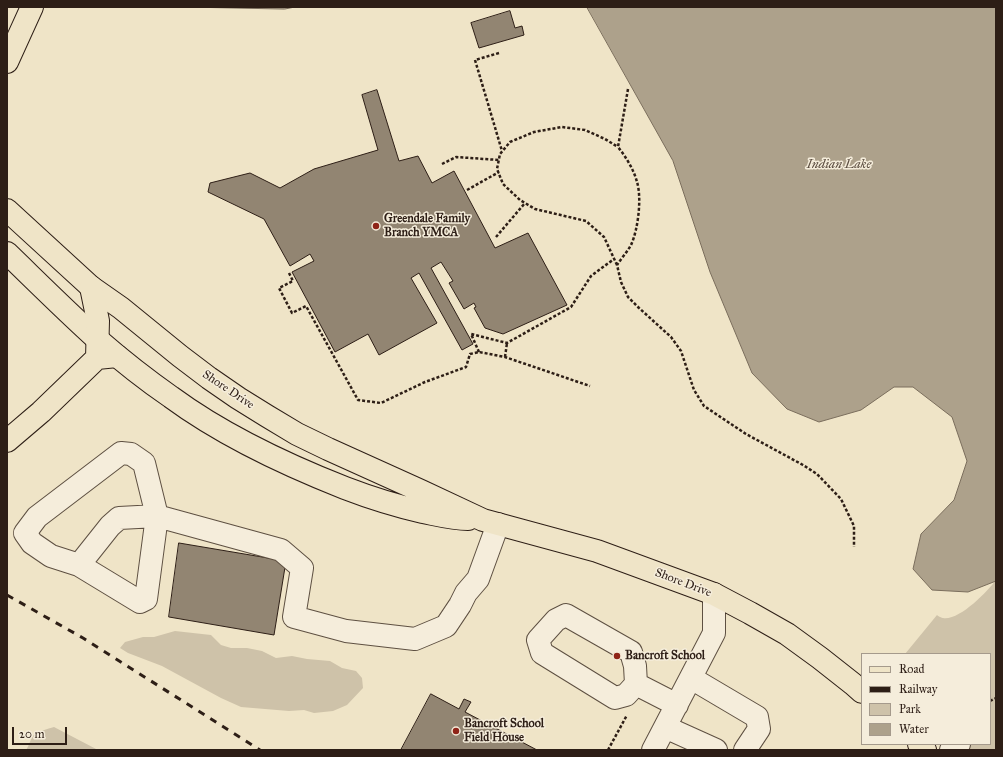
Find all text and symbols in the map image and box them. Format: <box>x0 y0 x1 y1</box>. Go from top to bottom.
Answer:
water label: Indian Lake <box>807 157 871 173</box>
place label: Greendale Family Branch YMCA <box>384 212 470 240</box>
marker: Greendale Family Branch YMCA <box>371 221 381 231</box>
street label: Shore Drive <box>199 367 257 413</box>
street label: Shore Drive <box>653 566 713 600</box>
place label: Bancroft School <box>625 649 705 663</box>
marker: Bancroft School <box>612 651 622 661</box>
legend <box>861 653 991 745</box>
text: Road <box>899 662 925 676</box>
text: Railway <box>899 682 937 696</box>
text: Park <box>899 702 921 716</box>
place label: Bancroft School Field House <box>464 717 544 745</box>
scale bar <box>14 719 69 745</box>
text: Water <box>899 722 929 736</box>
marker: Bancroft School Field House <box>451 726 461 736</box>
text: 20 m <box>19 727 45 741</box>

